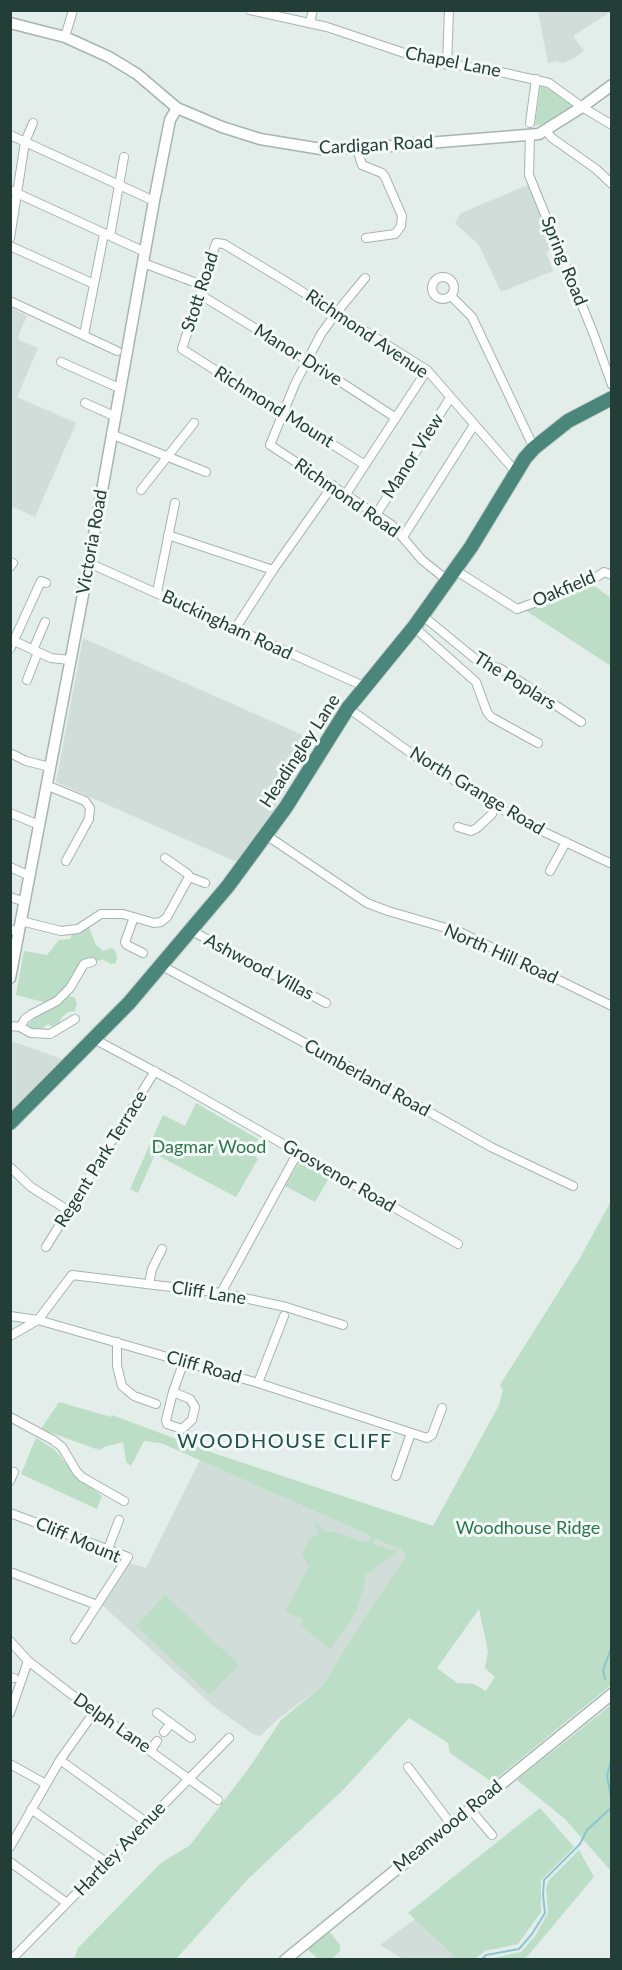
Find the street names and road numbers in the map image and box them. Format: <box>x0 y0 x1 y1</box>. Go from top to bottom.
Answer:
street label: Chapel Lane <box>403 42 503 82</box>
street label: Cardigan Road <box>318 131 434 159</box>
street label: Spring Road <box>536 213 592 309</box>
street label: Stott Road <box>177 249 223 335</box>
street label: Richmond Avenue <box>302 285 432 383</box>
street label: Manor Drive <box>250 319 346 391</box>
street label: Richmond Mount <box>210 362 338 452</box>
street label: Manor View <box>378 410 448 502</box>
street label: Richmond Road <box>290 454 404 542</box>
street label: Victoria Road <box>72 488 112 596</box>
street label: Oakfield <box>529 566 599 612</box>
street label: Buckingham Road <box>158 585 296 665</box>
street label: The Poplars <box>470 647 560 715</box>
street label: Headingley Lane <box>255 690 345 812</box>
street label: North Grange Road <box>406 742 548 840</box>
street label: North Hill Road <box>441 919 561 989</box>
street label: Ashwood Villas <box>201 929 317 1005</box>
street label: Cumberland Road <box>300 1034 434 1122</box>
street label: Regent Park Terrace <box>50 1087 152 1231</box>
street label: Grosvenor Road <box>279 1135 399 1217</box>
street label: Cliff Lane <box>170 1276 248 1310</box>
street label: Cliff Road <box>164 1346 244 1388</box>
street label: Cliff Mount <box>32 1512 124 1568</box>
street label: Delph Lane <box>69 1688 155 1758</box>
street label: Meanwood Road <box>389 1775 507 1877</box>
street label: Hartley Avenue <box>70 1797 170 1901</box>

